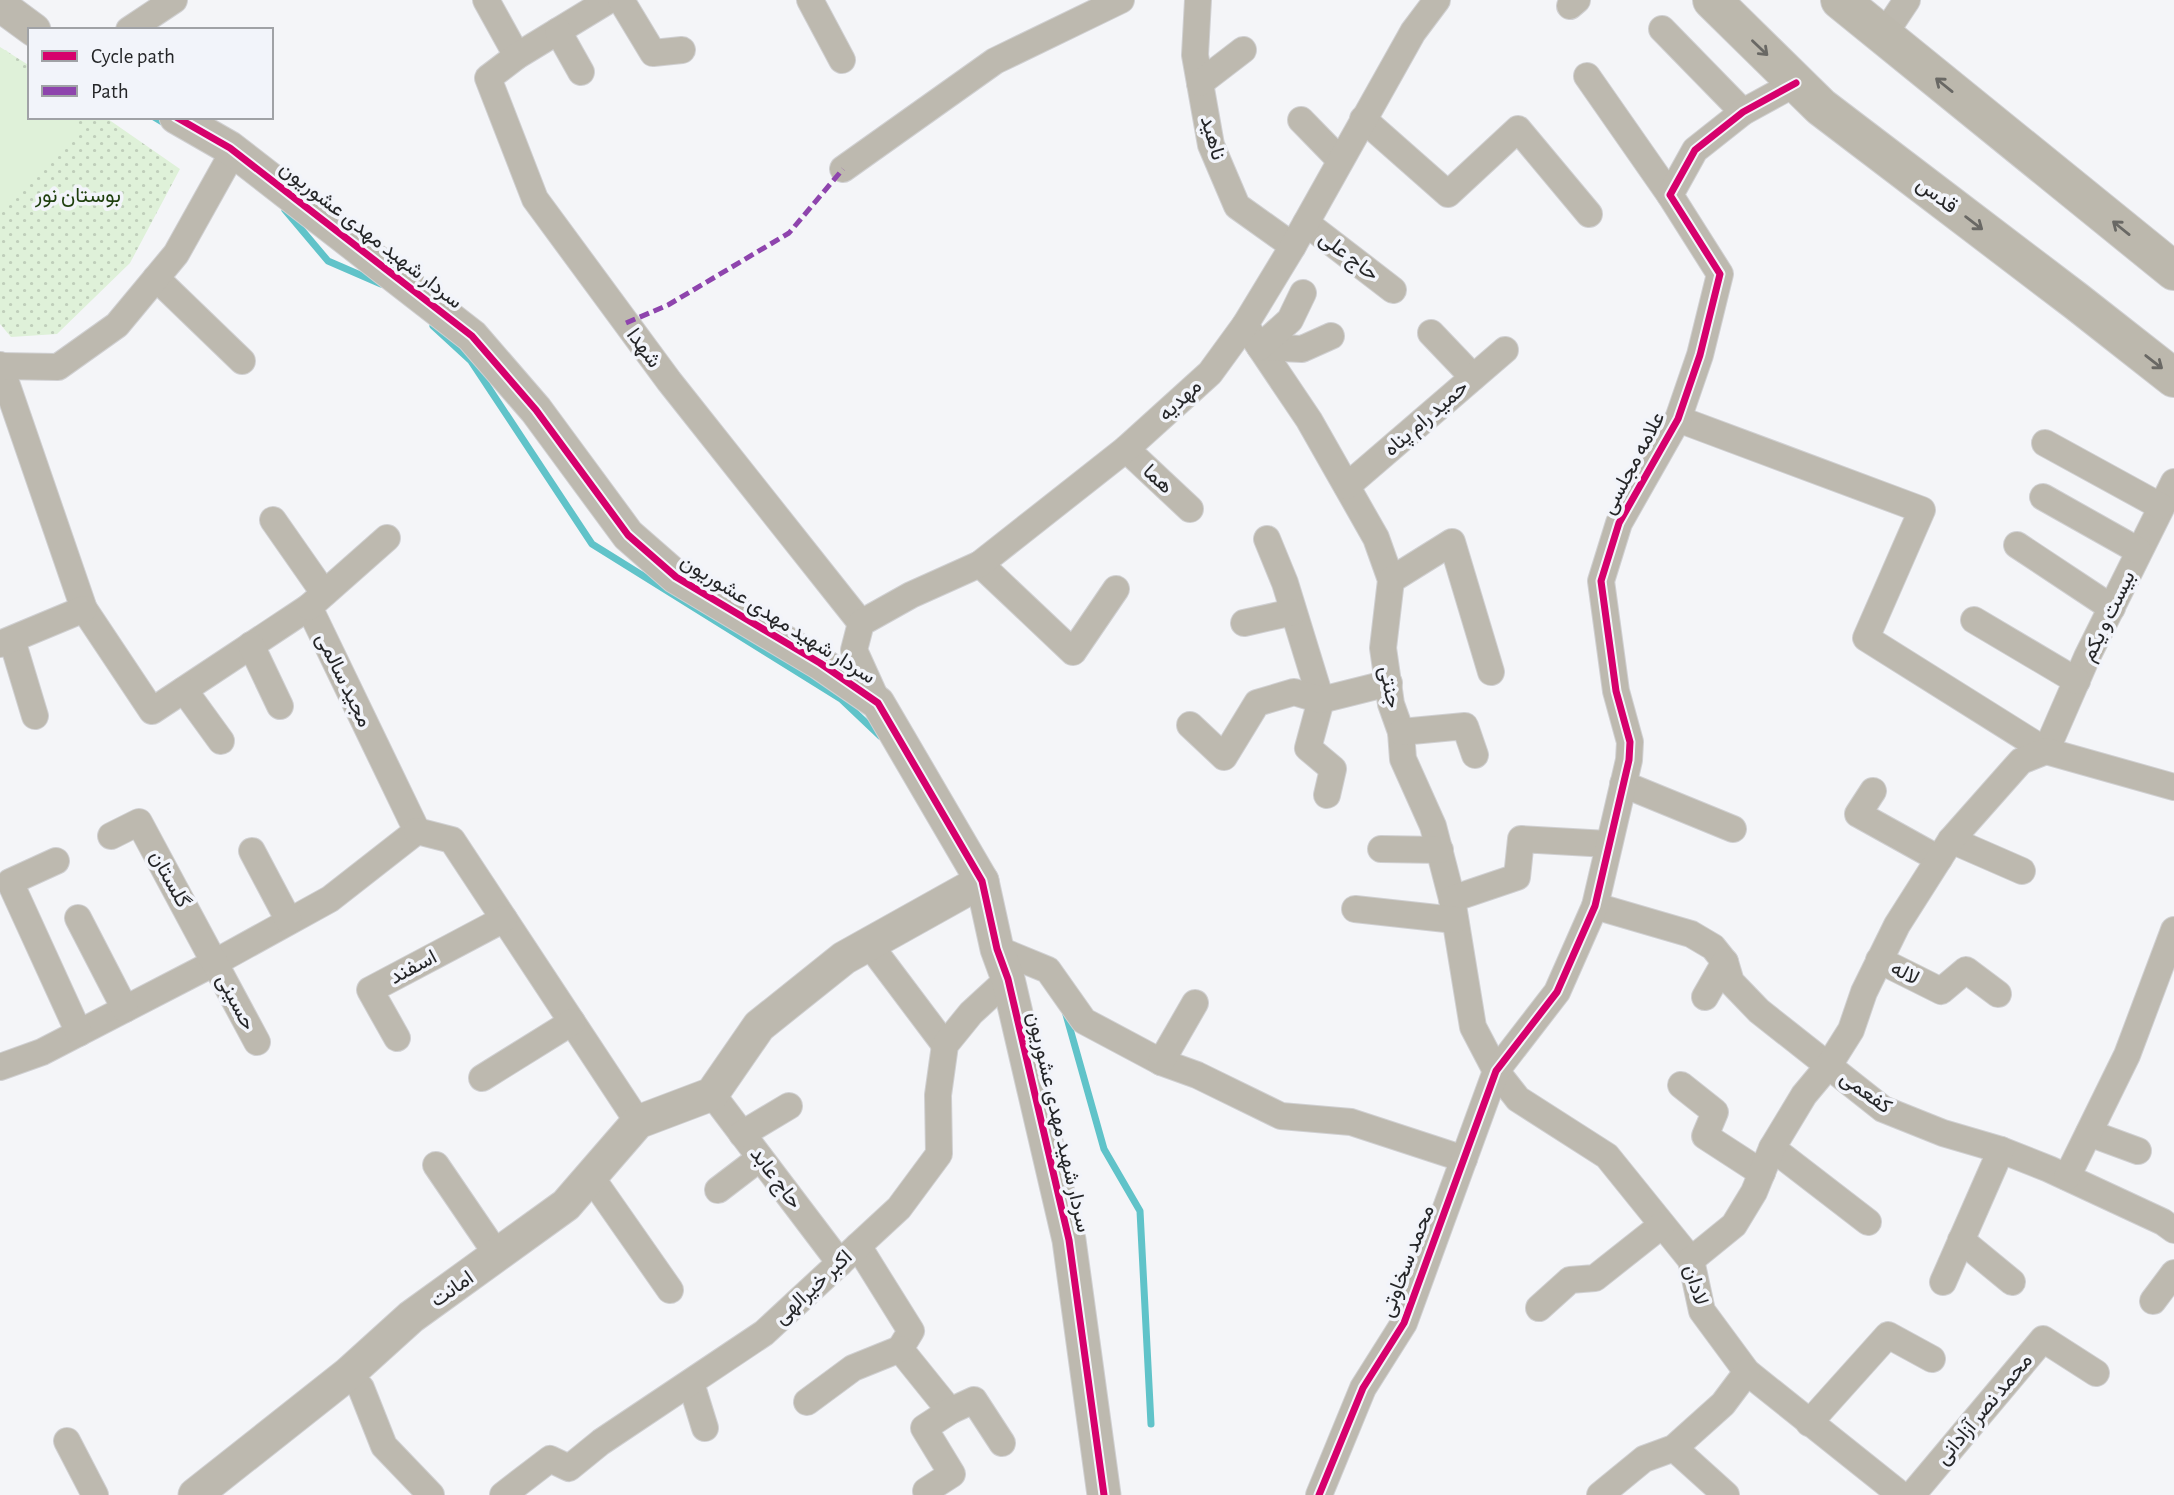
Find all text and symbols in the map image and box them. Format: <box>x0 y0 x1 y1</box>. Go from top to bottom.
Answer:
legend <box>28 28 273 119</box>
one-way arrow <box>1752 39 1769 56</box>
text: Cycle path <box>91 46 175 67</box>
one-way arrow <box>1935 78 1953 93</box>
text: Path <box>91 81 129 102</box>
street label: ناهید <box>1196 114 1229 163</box>
street label: سردار شهید مهدی عشوریون <box>274 157 466 314</box>
street label: قدس <box>1912 173 1962 218</box>
park label: بوستان نور <box>34 185 121 208</box>
one-way arrow <box>1964 216 1983 230</box>
one-way arrow <box>2112 220 2130 236</box>
street label: حاج علی <box>1314 227 1383 287</box>
street label: شهدا <box>621 324 665 373</box>
one-way arrow <box>2144 354 2162 370</box>
street label: مهدیه <box>1154 375 1207 426</box>
street label: حمید رام پناه <box>1380 376 1474 462</box>
street label: علامه مجلسی <box>1597 408 1670 518</box>
street label: هما <box>1139 460 1177 498</box>
street label: سردار شهید مهدی عشوریون <box>676 550 879 689</box>
street label: بیست و یکم <box>2077 567 2142 666</box>
street label: مجید سالمی <box>311 630 376 731</box>
street label: جنتی <box>1375 664 1404 710</box>
street label: گلستان <box>145 847 194 911</box>
street label: اسفند <box>386 946 440 988</box>
street label: لاله <box>1887 957 1923 989</box>
street label: حسینی <box>212 971 259 1034</box>
street label: سردار شهید مهدی عشوریون <box>1021 1010 1095 1235</box>
street label: کفعمی <box>1836 1067 1896 1118</box>
street label: حاج عابد <box>744 1143 806 1214</box>
street label: محمد سخاوتی <box>1376 1202 1440 1321</box>
street label: اکبر خیرالهی <box>770 1246 857 1330</box>
street label: لادان <box>1679 1262 1712 1308</box>
street label: امانت <box>427 1267 477 1311</box>
street label: محمد نصر آزادانی <box>1932 1349 2038 1470</box>

